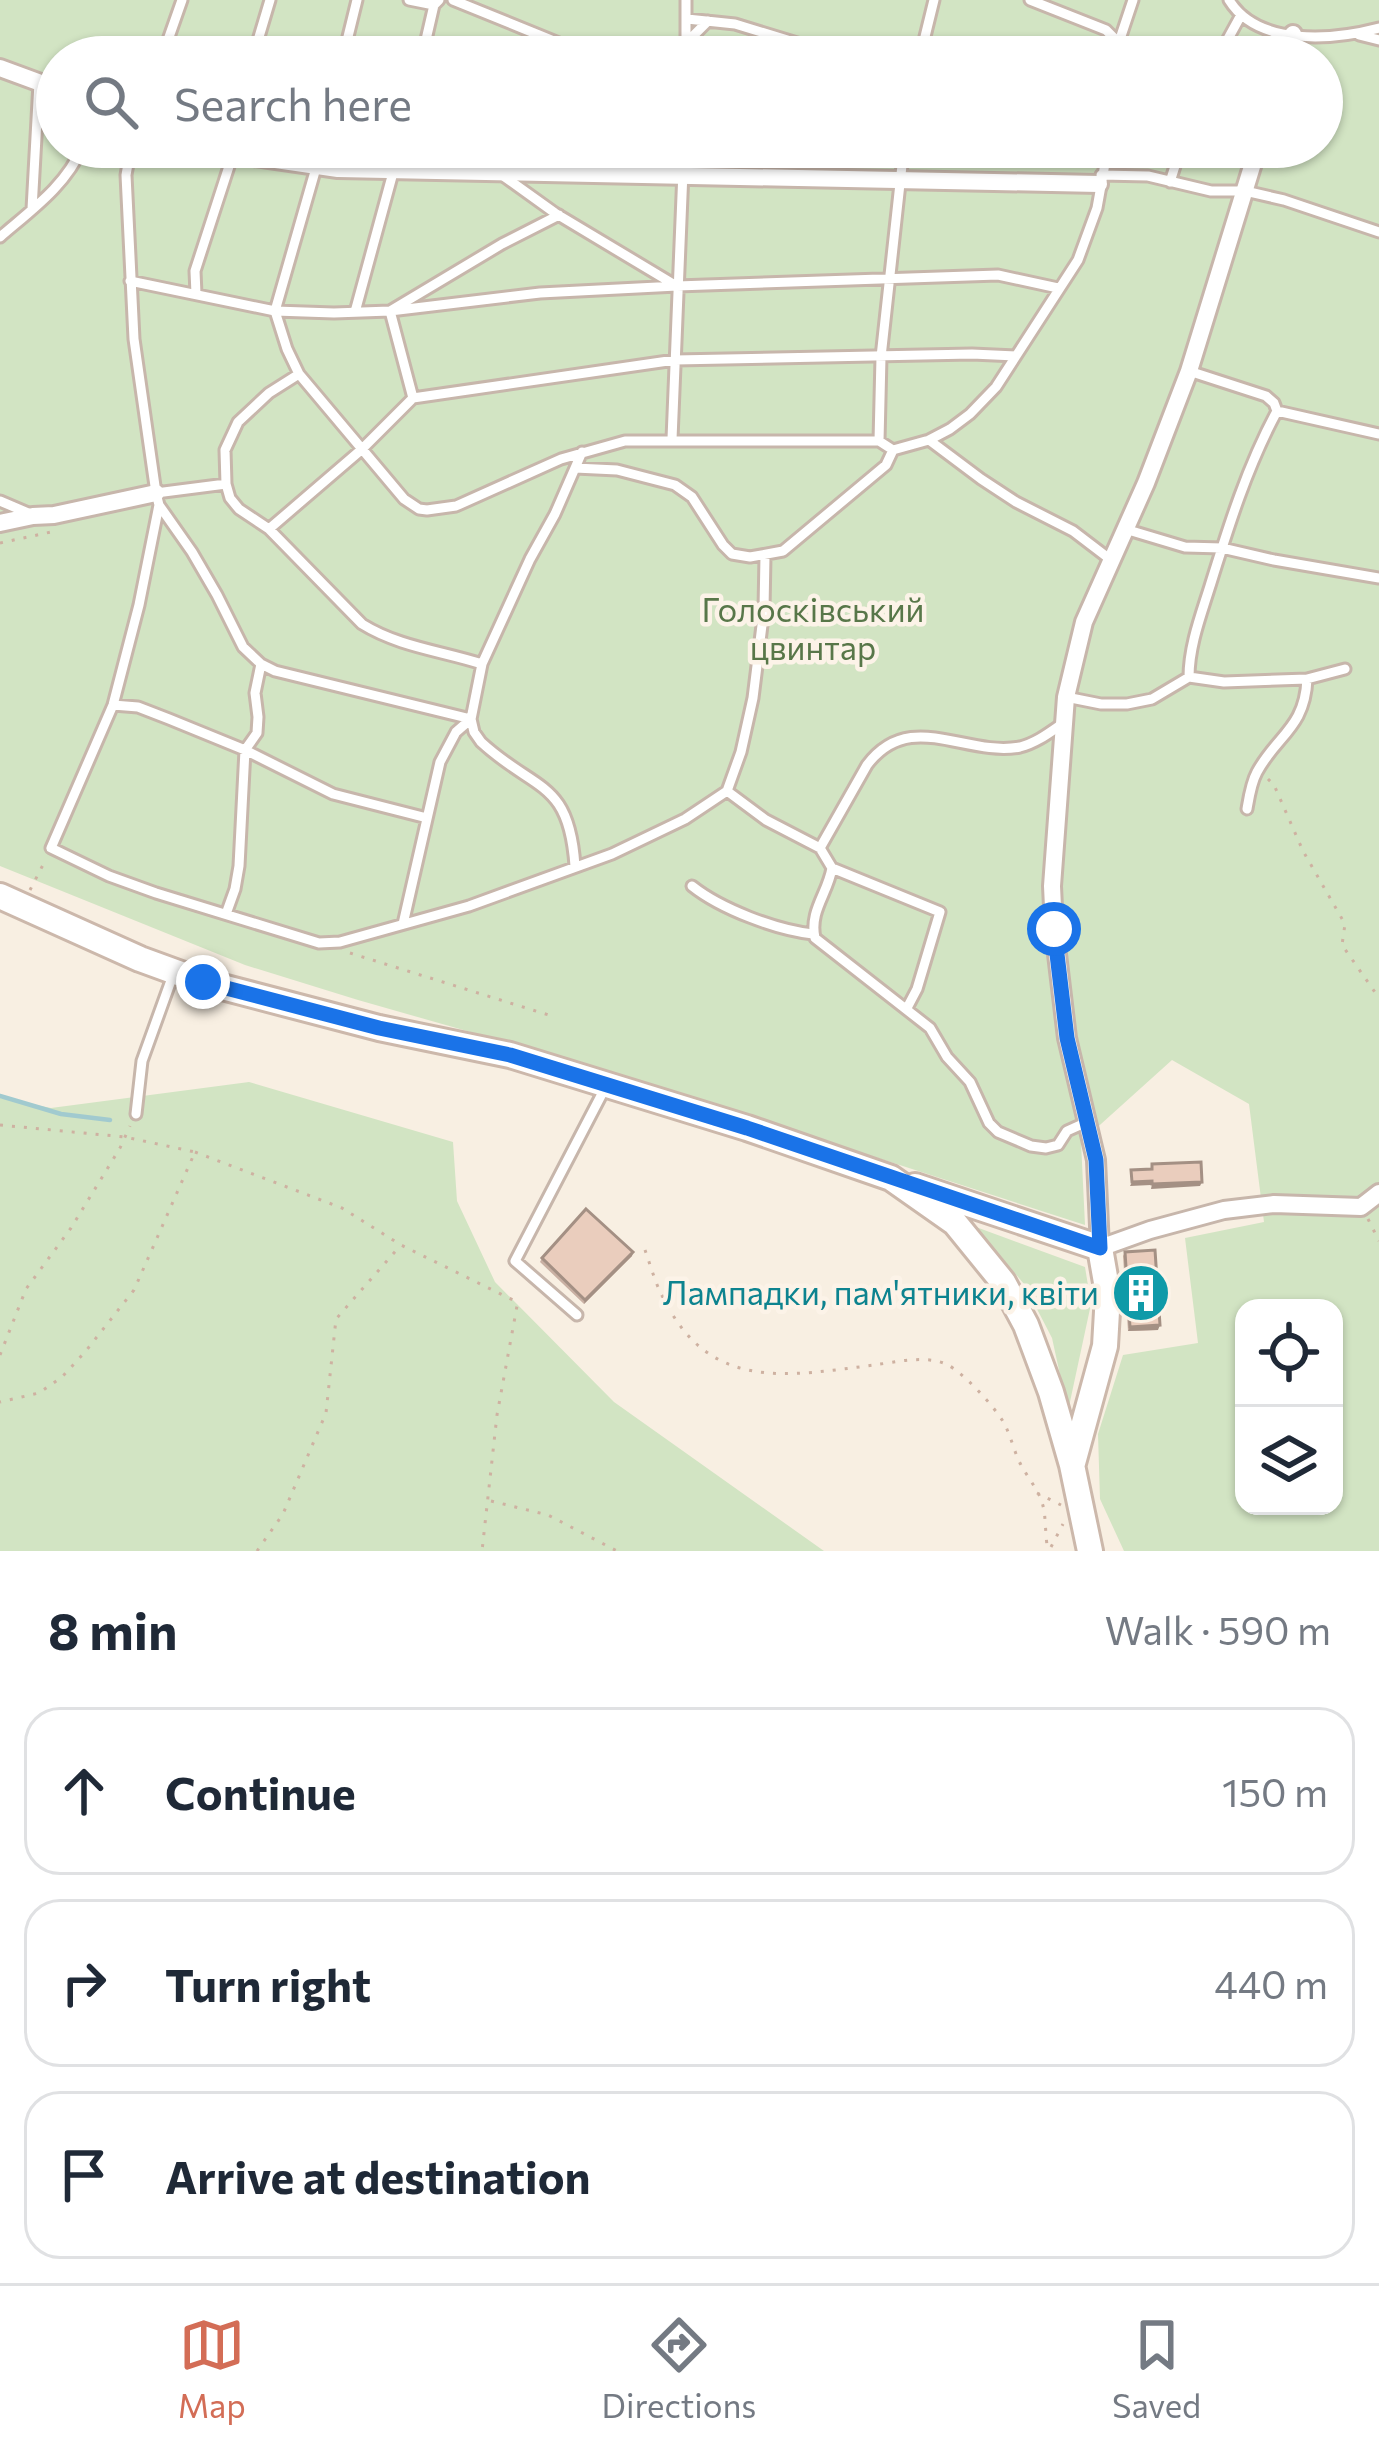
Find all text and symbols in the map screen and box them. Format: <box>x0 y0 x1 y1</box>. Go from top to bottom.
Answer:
search box <box>36 36 1343 168</box>
icon: search <box>78 69 144 135</box>
text: Search here <box>174 75 412 130</box>
park label: Голосківський цвинтар <box>701 588 925 667</box>
route start <box>1027 902 1081 956</box>
route end <box>176 955 230 1009</box>
building icon: Лампадки, пам'ятники, квіти <box>1110 1262 1172 1324</box>
place label: Лампадки, пам'ятники, квіти <box>663 1271 1099 1312</box>
map controls <box>1235 1299 1343 1515</box>
button: locate <box>1235 1299 1343 1407</box>
button: layers <box>1235 1407 1343 1515</box>
text: 8 min <box>48 1598 178 1661</box>
text: Walk · 590 m <box>1105 1605 1331 1653</box>
icon: ahead <box>51 1758 117 1824</box>
text: Continue <box>165 1764 356 1819</box>
text: 150 m <box>1222 1767 1328 1815</box>
icon: right <box>51 1950 117 2016</box>
text: Turn right <box>165 1956 371 2011</box>
text: 440 m <box>1214 1959 1328 2007</box>
icon: arrive <box>51 2142 117 2208</box>
text: Arrive at destination <box>165 2148 591 2203</box>
tab: Map <box>178 2312 246 2425</box>
tab: Directions <box>602 2312 756 2425</box>
tab: Saved <box>1112 2312 1201 2425</box>

